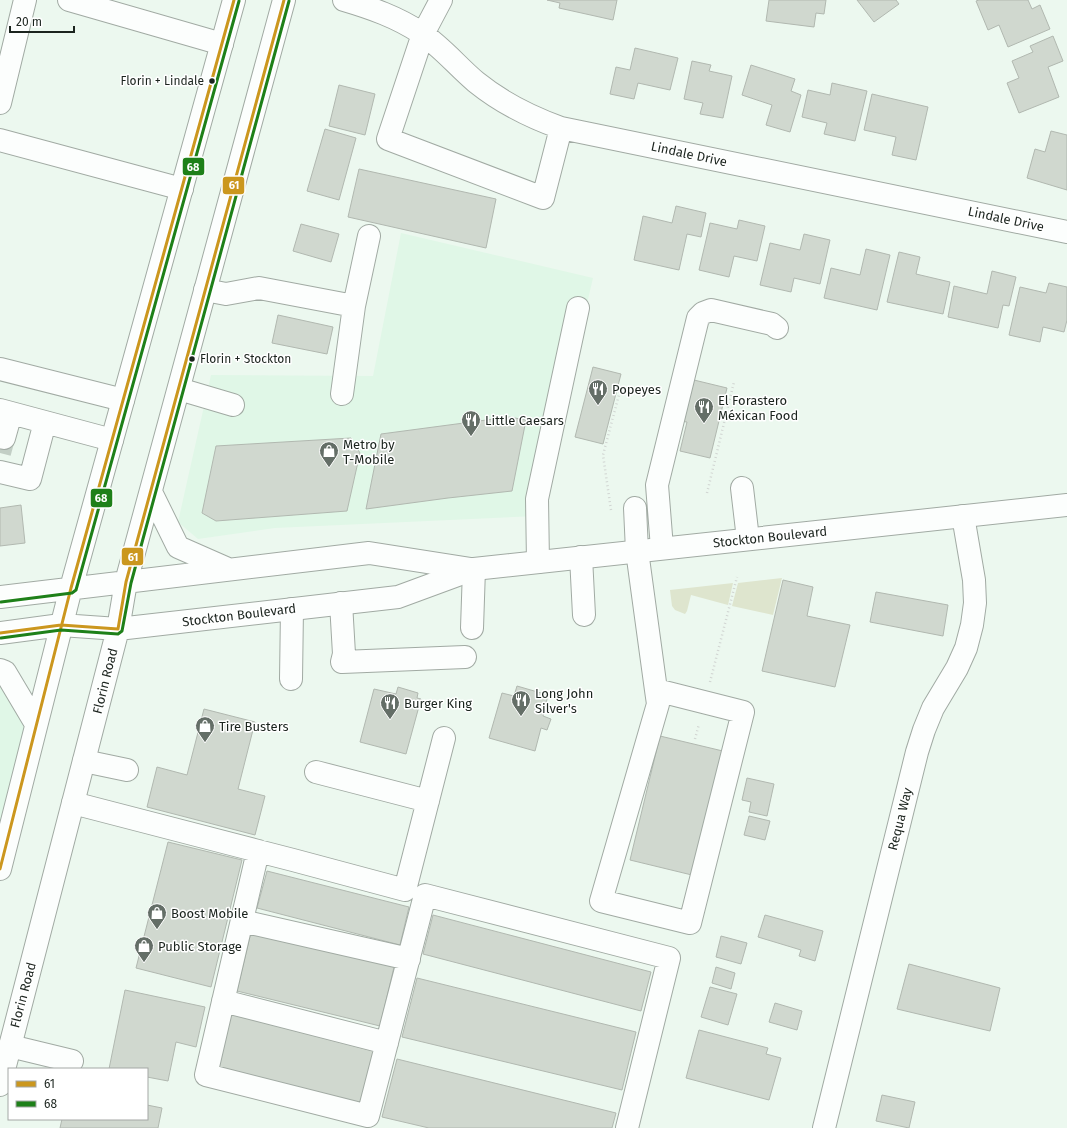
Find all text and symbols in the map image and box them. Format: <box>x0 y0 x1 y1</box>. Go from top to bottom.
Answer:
scale bar <box>10 8 74 34</box>
text: 20 m <box>16 15 42 29</box>
place label: Florin + Lindale <box>120 74 204 88</box>
marker: Florin + Lindale <box>207 76 217 86</box>
street label: Lindale Drive <box>650 139 728 169</box>
line badge: 68 <box>182 157 205 176</box>
text: 68 <box>187 161 200 174</box>
line badge: 61 <box>222 176 245 195</box>
text: 61 <box>229 179 239 192</box>
street label: Lindale Drive <box>967 204 1045 234</box>
place label: Florin + Stockton <box>200 352 291 366</box>
marker: Florin + Stockton <box>187 354 197 364</box>
restaurant icon: Popeyes <box>587 378 609 406</box>
place label: Popeyes <box>612 382 661 397</box>
place label: El Forastero Méxican Food <box>718 393 798 423</box>
restaurant icon: El Forastero Méxican Food <box>693 396 715 424</box>
restaurant icon: Little Caesars <box>460 409 482 437</box>
place label: Little Caesars <box>485 413 564 428</box>
place label: Metro by T-Mobile <box>343 437 395 467</box>
shop icon: Metro by T-Mobile <box>318 440 340 468</box>
line badge: 68 <box>90 488 113 508</box>
text: 68 <box>95 492 108 505</box>
street label: Stockton Boulevard <box>712 524 828 550</box>
line badge: 61 <box>121 547 144 566</box>
text: 61 <box>128 551 138 564</box>
street label: Stockton Boulevard <box>181 601 297 629</box>
street label: Florin Road <box>90 647 120 715</box>
place label: Long John Silver's <box>535 686 593 716</box>
restaurant icon: Long John Silver's <box>510 689 532 717</box>
restaurant icon: Burger King <box>379 692 401 720</box>
place label: Burger King <box>404 696 472 711</box>
shop icon: Tire Busters <box>194 715 216 743</box>
place label: Tire Busters <box>219 719 289 734</box>
street label: Requa Way <box>885 785 915 852</box>
shop icon: Boost Mobile <box>146 902 168 930</box>
place label: Boost Mobile <box>171 906 248 921</box>
shop icon: Public Storage <box>133 935 155 963</box>
place label: Public Storage <box>158 939 242 954</box>
street label: Florin Road <box>7 961 39 1029</box>
legend <box>8 1068 148 1120</box>
text: 61 <box>44 1077 55 1091</box>
text: 68 <box>44 1097 57 1111</box>

